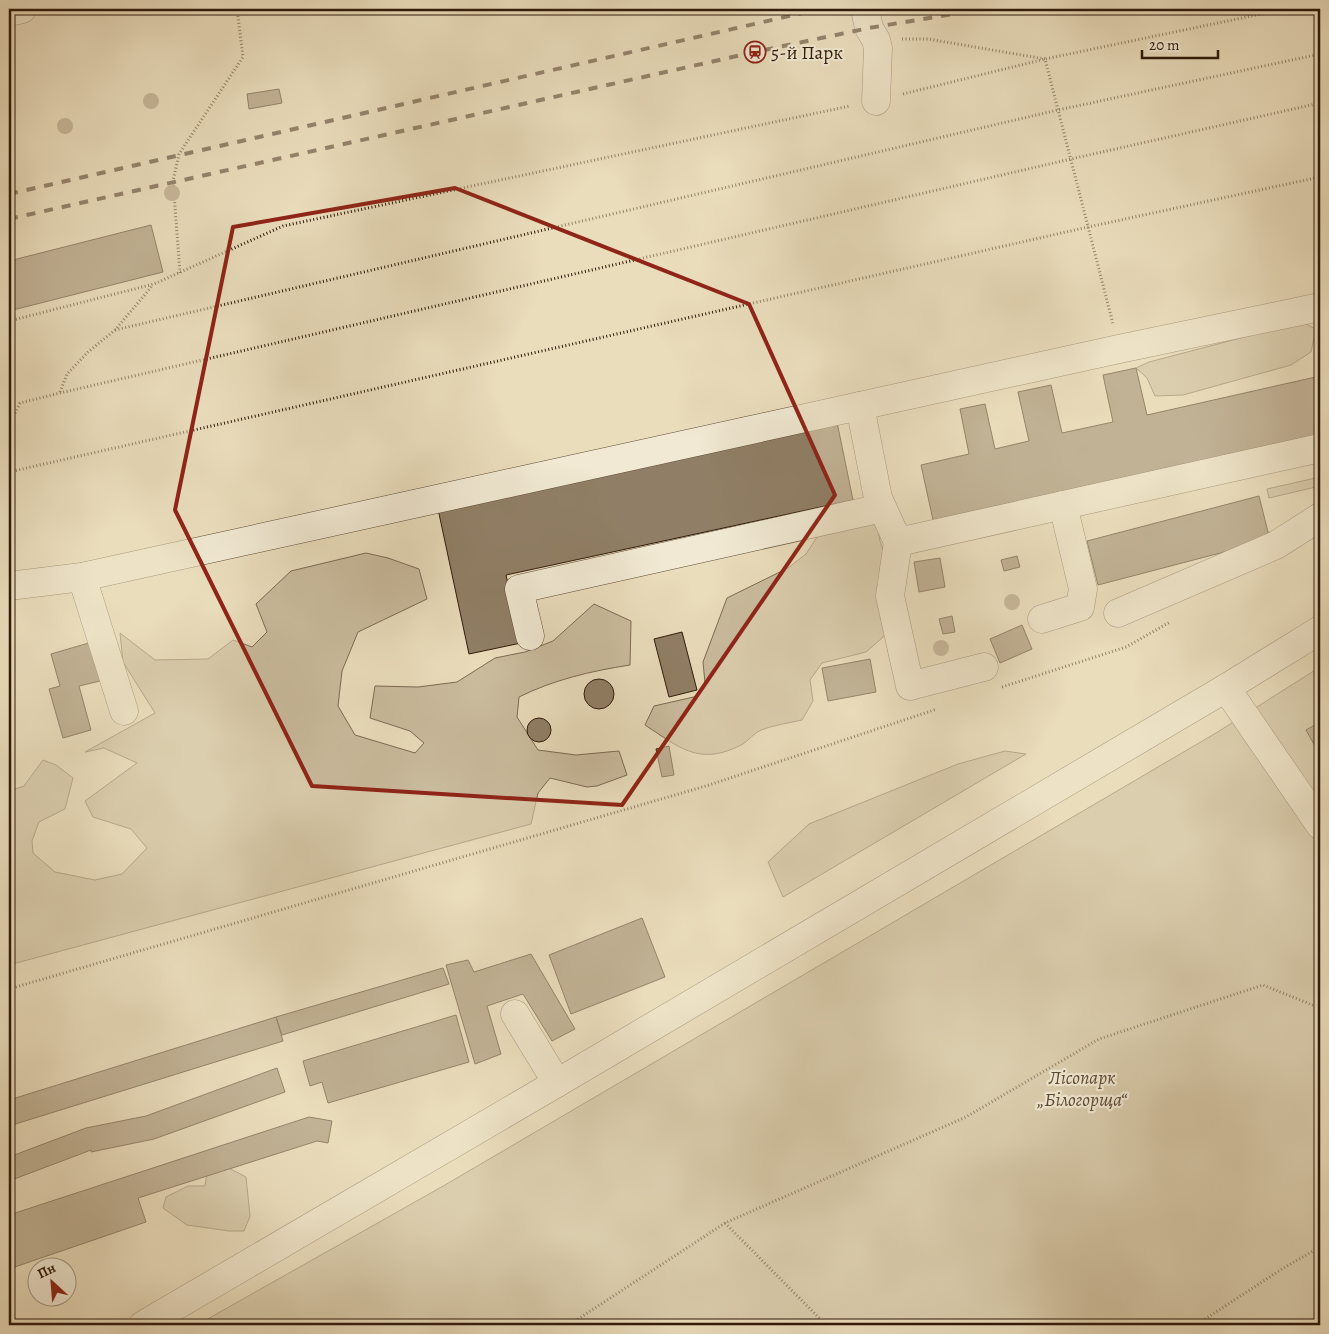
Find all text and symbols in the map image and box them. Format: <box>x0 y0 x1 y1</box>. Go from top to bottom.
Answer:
scale bar <box>1142 28 1218 60</box>
text: 20 m <box>1149 35 1180 55</box>
station icon: 5-й Парк <box>743 40 767 64</box>
place label: 5-й Парк <box>771 40 843 66</box>
park label: Лісопарк „Білогорща“ <box>1036 1065 1127 1113</box>
north arrow <box>28 1256 78 1306</box>
text: Пн <box>34 1258 59 1283</box>

